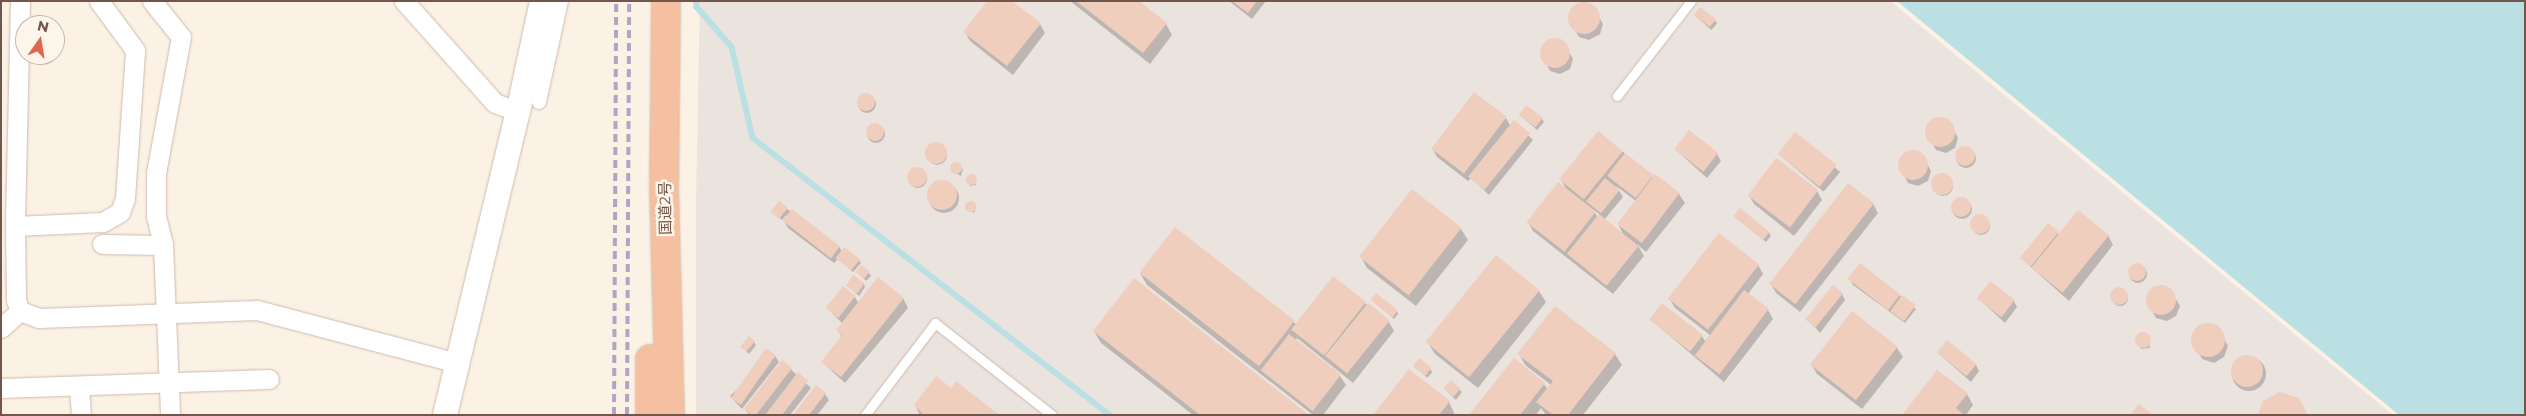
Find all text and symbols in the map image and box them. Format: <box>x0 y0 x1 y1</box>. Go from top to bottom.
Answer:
north arrow <box>15 15 65 65</box>
text: N <box>36 16 51 36</box>
street label: 国道2号 <box>656 181 674 235</box>

